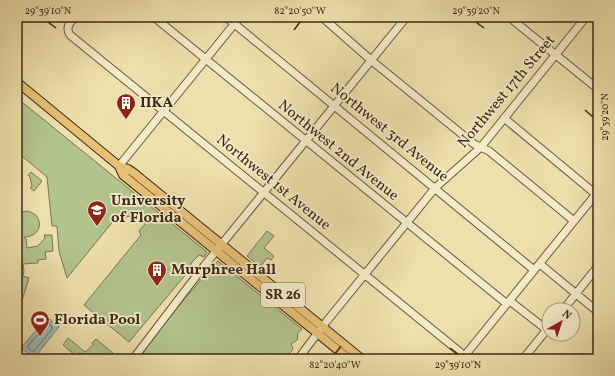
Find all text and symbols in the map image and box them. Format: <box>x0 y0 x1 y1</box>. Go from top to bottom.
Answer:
text: 29°39'10"N <box>25 4 72 18</box>
text: 82°20'50"W <box>274 4 326 18</box>
text: 29°39'20"N <box>452 4 500 18</box>
street label: Northwest 17th Street <box>453 31 561 153</box>
street label: Northwest 3rd Avenue <box>325 79 453 187</box>
building icon: ΠΚΑ <box>115 92 137 120</box>
place label: ΠΚΑ <box>140 93 173 114</box>
text: 29°39'20"N <box>598 93 612 141</box>
street label: Northwest 2nd Avenue <box>273 96 403 206</box>
street label: Northwest 1st Avenue <box>211 130 335 236</box>
place label: University of Florida <box>111 191 186 229</box>
school or university icon: University of Florida <box>86 199 108 227</box>
building icon: Murphree Hall <box>146 259 168 287</box>
place label: Murphree Hall <box>171 260 276 281</box>
road number: SR 26 <box>261 283 305 307</box>
north arrow <box>541 302 581 342</box>
text: N <box>559 307 574 324</box>
sports icon: Florida Pool <box>29 309 51 337</box>
place label: Florida Pool <box>54 310 140 331</box>
text: 82°20'40"W <box>309 358 361 372</box>
text: 29°39'10"N <box>435 358 482 372</box>

